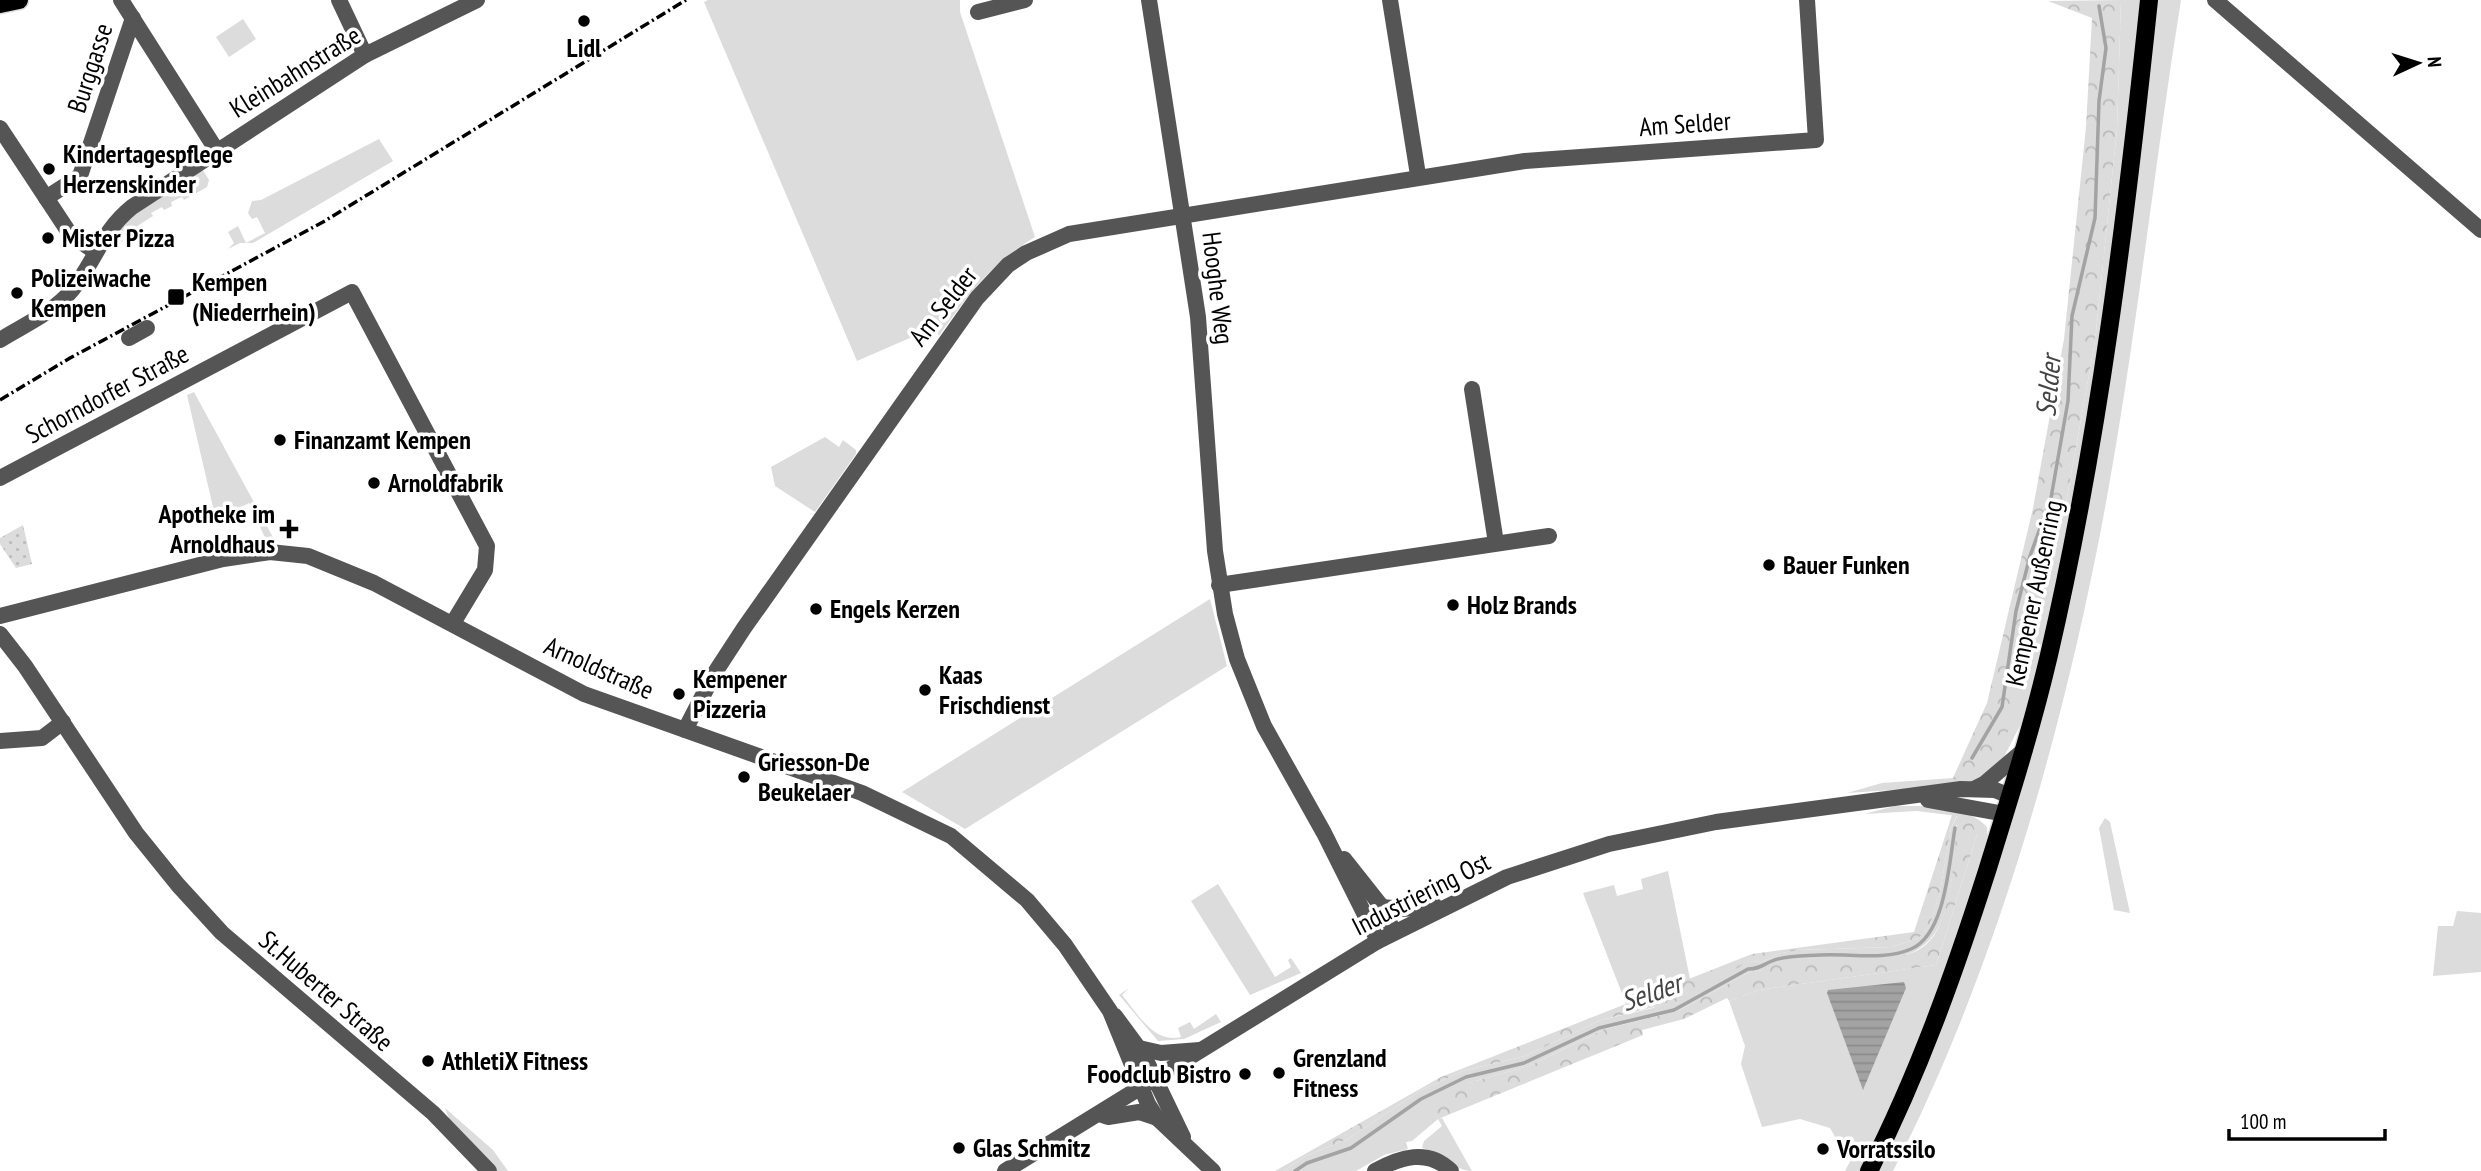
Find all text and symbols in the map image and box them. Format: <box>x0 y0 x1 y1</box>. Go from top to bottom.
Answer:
marker: Lidl <box>576 13 592 29</box>
street label: Kleinbahnstraße <box>223 18 366 125</box>
street label: Burggasse <box>60 19 119 117</box>
north arrow <box>2383 28 2453 98</box>
place label: Lidl <box>567 31 602 64</box>
text: N <box>2423 56 2447 68</box>
street label: Am Selder <box>1638 104 1732 143</box>
place label: Kindertagespflege Herzenskinder <box>63 137 233 200</box>
marker: Kindertagespflege Herzenskinder <box>41 161 57 177</box>
place label: Mister Pizza <box>62 221 175 254</box>
marker: Mister Pizza <box>40 230 56 246</box>
street label: Hooghe Weg <box>1195 230 1242 346</box>
street label: Am Selder <box>901 259 984 352</box>
place label: Polizeiwache Kempen <box>31 261 151 324</box>
place label: Kempen (Niederrhein) <box>192 265 316 328</box>
marker: Polizeiwache Kempen <box>9 285 25 301</box>
marker: Kempen (Niederrhein) <box>166 287 186 307</box>
street label: Schorndorfer Straße <box>19 337 194 450</box>
water label: Selder <box>2026 349 2069 418</box>
place label: Finanzamt Kempen <box>294 423 471 456</box>
marker: Finanzamt Kempen <box>272 432 288 448</box>
place label: Arnoldfabrik <box>387 466 503 499</box>
marker: Arnoldfabrik <box>366 475 382 491</box>
place label: Apotheke im Arnoldhaus <box>157 497 275 560</box>
street label: Kempener Außenring <box>1998 497 2069 689</box>
marker: Apotheke im Arnoldhaus <box>281 521 297 537</box>
place label: Bauer Funken <box>1783 548 1910 581</box>
marker: Bauer Funken <box>1761 557 1777 573</box>
place label: Holz Brands <box>1467 588 1577 621</box>
place label: Engels Kerzen <box>830 592 960 625</box>
marker: Holz Brands <box>1445 597 1461 613</box>
marker: Engels Kerzen <box>808 601 824 617</box>
street label: Arnoldstraße <box>539 629 659 706</box>
place label: Kaas Frischdienst <box>939 658 1051 721</box>
place label: Kempener Pizzeria <box>693 662 787 725</box>
marker: Kaas Frischdienst <box>917 682 933 698</box>
marker: Kempener Pizzeria <box>671 686 687 702</box>
place label: Griesson-De Beukelaer <box>758 745 870 808</box>
marker: Griesson-De Beukelaer <box>736 769 752 785</box>
street label: Industriering Ost <box>1346 845 1495 942</box>
street label: St.Huberter Straße <box>252 923 400 1058</box>
water label: Selder <box>1616 963 1690 1019</box>
place label: Grenzland Fitness <box>1293 1041 1387 1104</box>
place label: AthletiX Fitness <box>441 1044 588 1077</box>
marker: AthletiX Fitness <box>420 1053 436 1069</box>
place label: Foodclub Bistro <box>1087 1057 1231 1090</box>
marker: Grenzland Fitness <box>1271 1065 1287 1081</box>
marker: Foodclub Bistro <box>1237 1066 1253 1082</box>
scale bar <box>2229 1098 2385 1142</box>
text: 100 m <box>2240 1108 2286 1135</box>
place label: Glas Schmitz <box>973 1131 1090 1164</box>
place label: Vorratssilo <box>1836 1132 1936 1165</box>
marker: Glas Schmitz <box>951 1140 967 1156</box>
marker: Vorratssilo <box>1815 1141 1831 1157</box>

